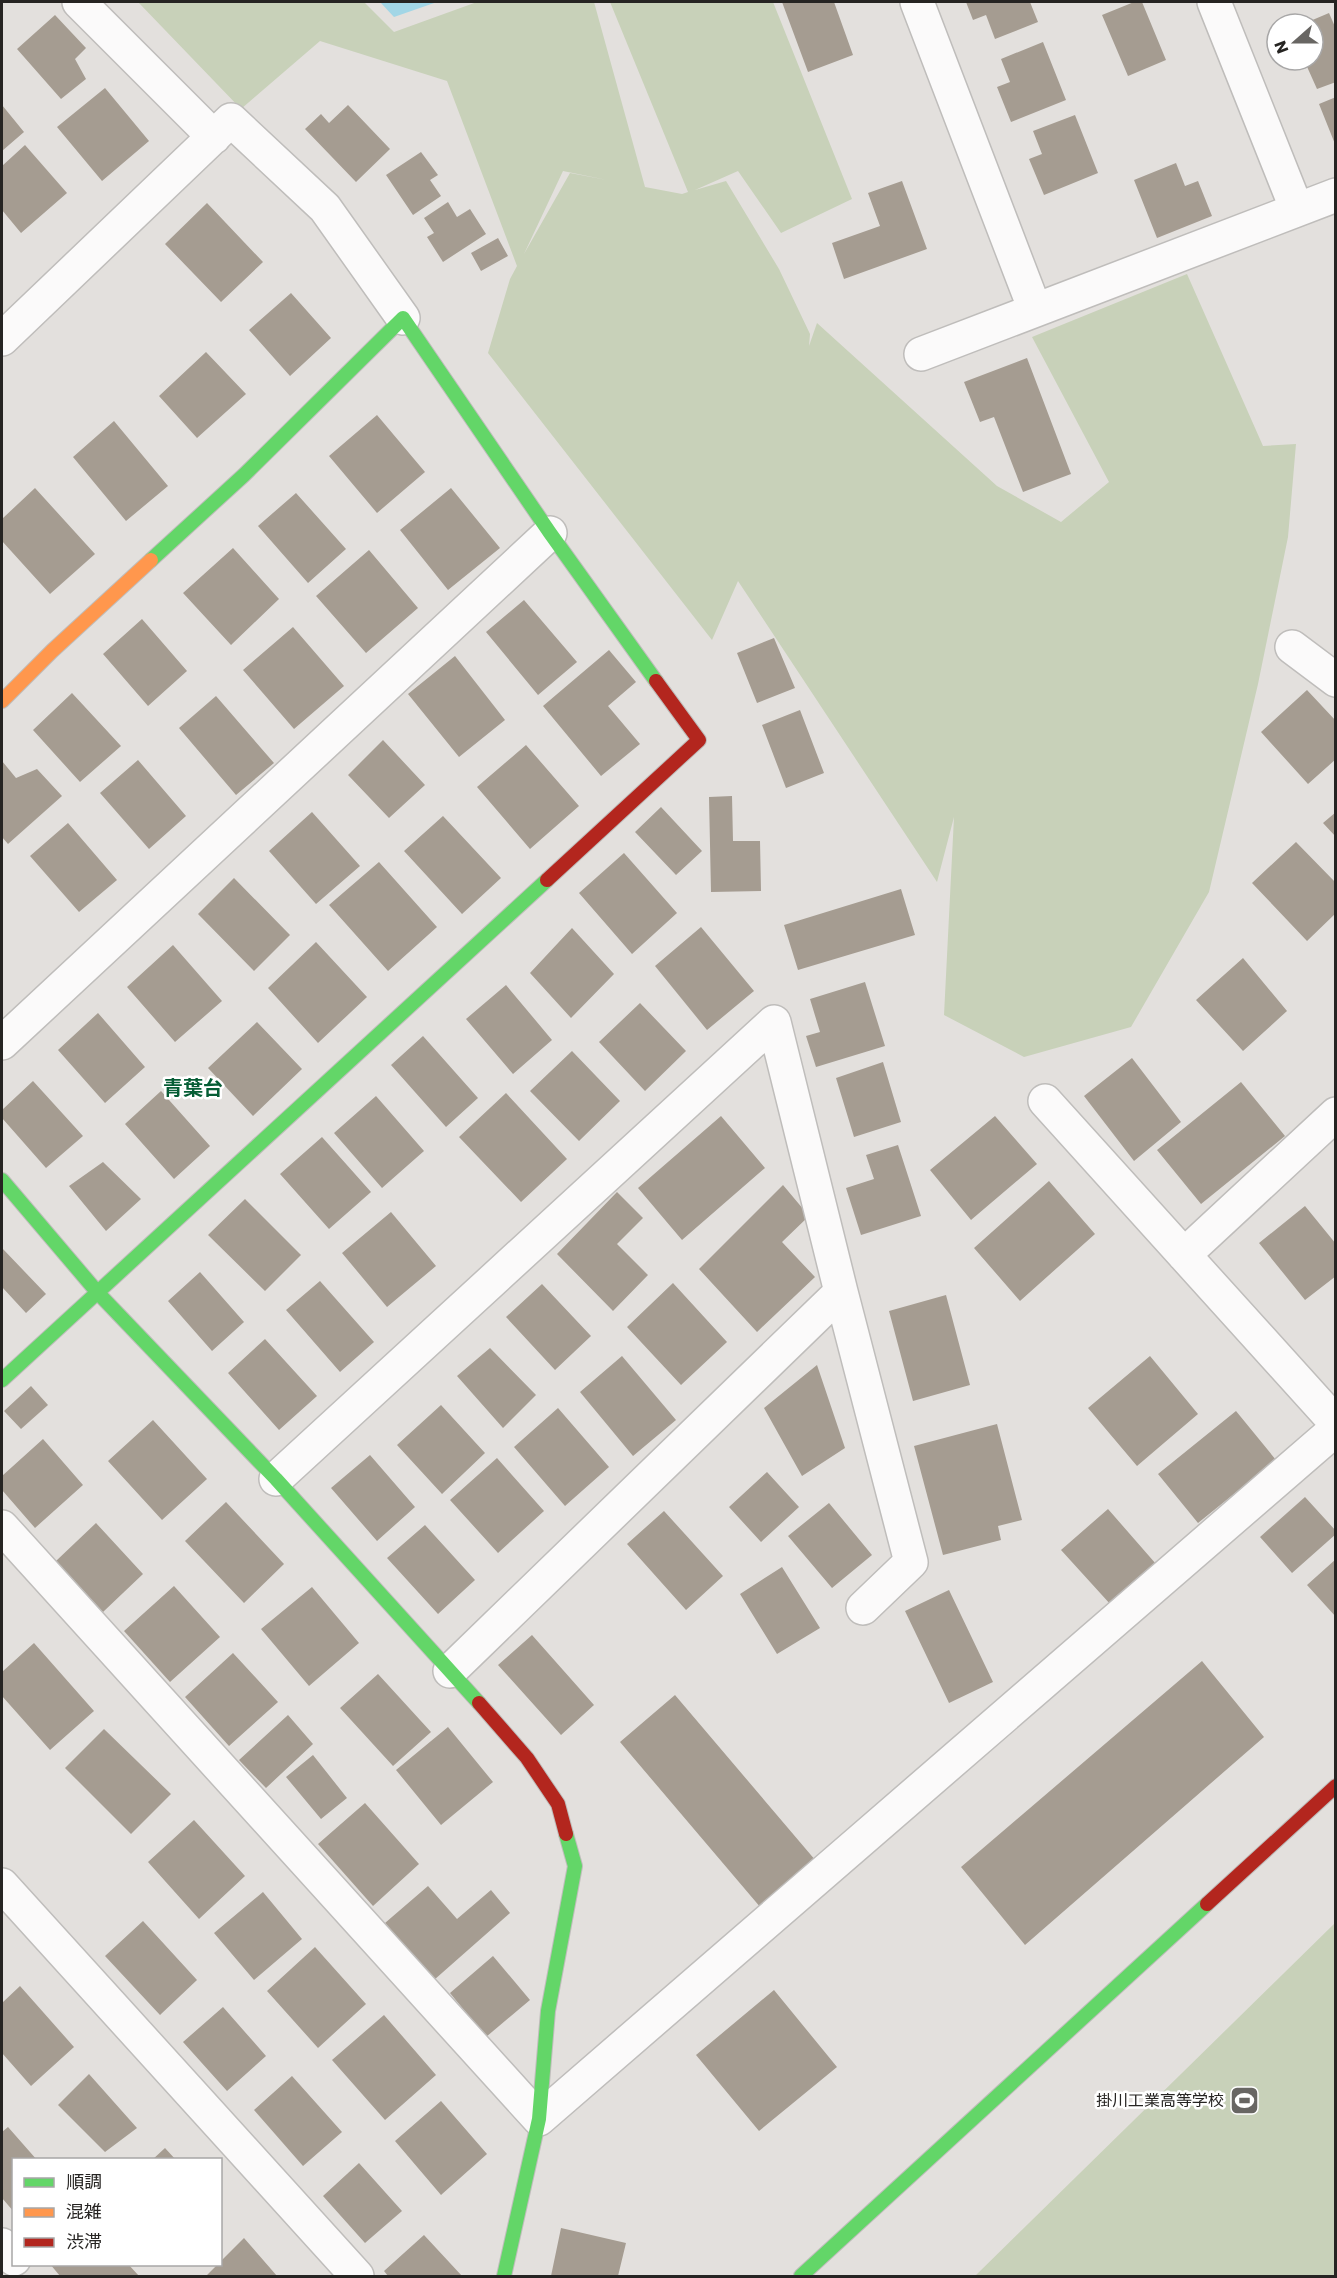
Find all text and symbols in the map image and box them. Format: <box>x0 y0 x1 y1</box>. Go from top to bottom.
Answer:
north arrow <box>1265 12 1325 72</box>
text: N <box>1269 37 1294 57</box>
district label: 青葉台 <box>163 1074 223 1102</box>
sports icon: 掛川工業高等学校 <box>1229 2084 1261 2116</box>
place label: 掛川工業高等学校 <box>1096 2089 1224 2112</box>
legend <box>12 2158 222 2266</box>
text: 順調 <box>66 2169 102 2194</box>
text: 混雑 <box>66 2199 102 2224</box>
text: 渋滞 <box>66 2229 102 2254</box>

